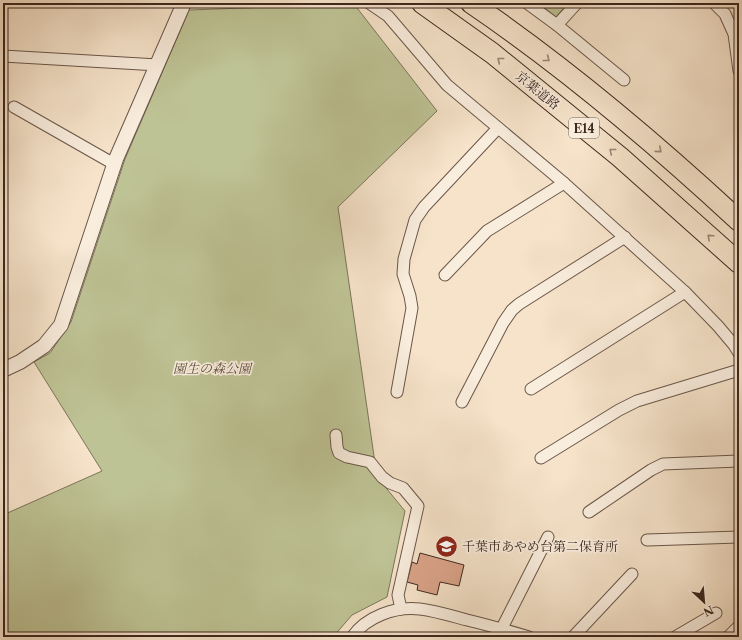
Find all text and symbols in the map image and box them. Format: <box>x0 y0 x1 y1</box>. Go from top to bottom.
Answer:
one-way arrow <box>543 55 550 62</box>
one-way arrow <box>498 58 505 65</box>
street label: 京葉道路 <box>513 67 563 113</box>
road number: E14 <box>569 118 599 138</box>
one-way arrow <box>654 145 662 153</box>
one-way arrow <box>610 149 617 156</box>
one-way arrow <box>707 234 715 242</box>
park label: 園生の森公園 <box>173 360 253 376</box>
school or university icon: 千葉市あやめ台第二保育所 <box>434 533 460 559</box>
place label: 千葉市あやめ台第二保育所 <box>462 538 618 554</box>
north arrow <box>684 582 724 622</box>
text: N <box>701 603 716 620</box>

